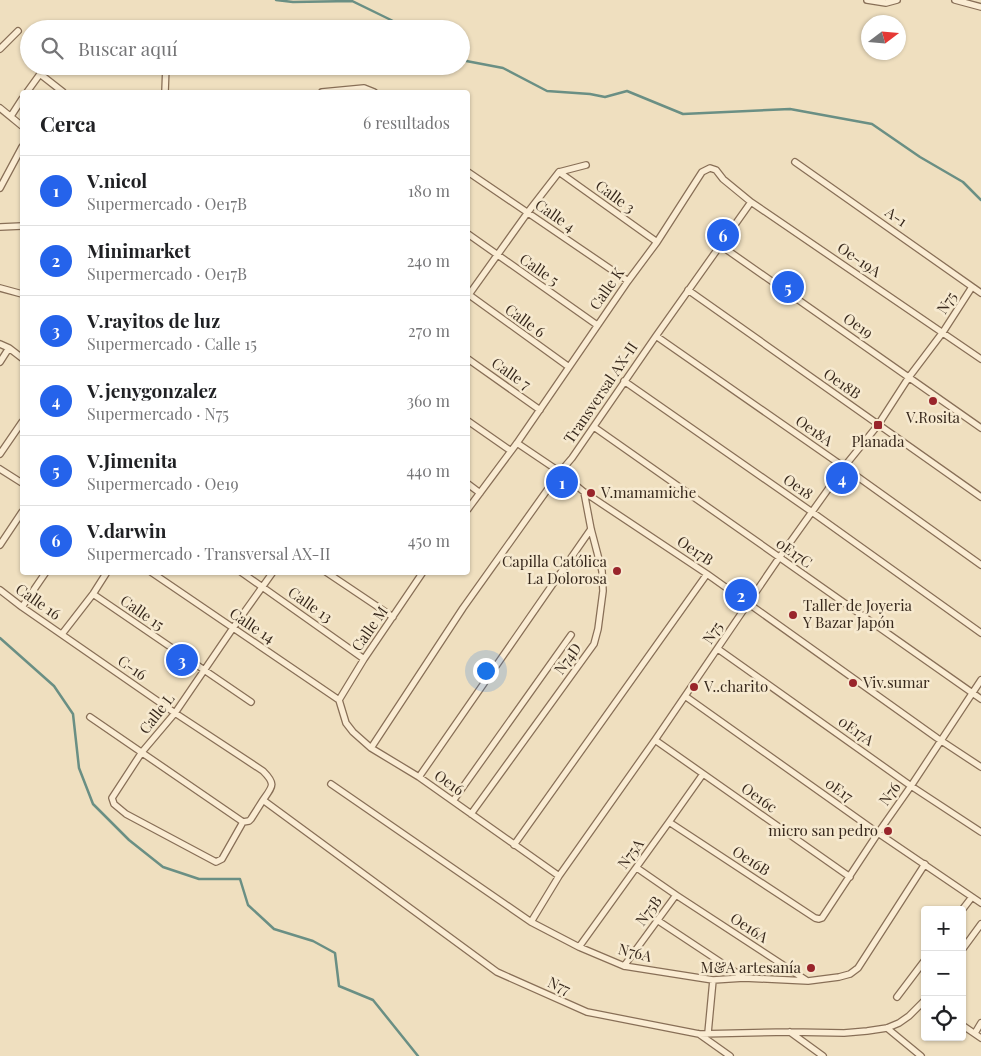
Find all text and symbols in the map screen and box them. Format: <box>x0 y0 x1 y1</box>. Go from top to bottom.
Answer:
north arrow <box>861 15 906 60</box>
search box <box>20 20 470 75</box>
icon: search <box>38 34 66 62</box>
text: Buscar aquí <box>78 35 178 61</box>
text: Cerca <box>40 109 96 137</box>
text: 6 resultados <box>363 112 450 133</box>
text: V.nicol <box>87 167 147 193</box>
street label: Calle 3 <box>592 175 640 217</box>
text: 1 <box>53 180 59 201</box>
text: 180 m <box>408 180 450 201</box>
text: Supermercado · Oe17B <box>87 193 247 214</box>
street label: Calle 4 <box>532 194 580 236</box>
street label: A-1 <box>881 201 912 231</box>
pin: 6 <box>707 216 739 254</box>
text: Minimarket <box>87 237 191 263</box>
street label: Oe-19A <box>834 237 886 281</box>
street label: Calle 5 <box>516 248 563 290</box>
text: 2 <box>52 250 60 271</box>
text: 240 m <box>407 250 450 271</box>
text: Supermercado · Oe17B <box>87 263 247 284</box>
street label: Calle K <box>584 263 628 314</box>
pin: 5 <box>772 268 804 306</box>
street label: N75 <box>932 287 961 318</box>
street label: Calle 6 <box>501 299 550 342</box>
text: V.rayitos de luz <box>87 307 220 333</box>
street label: Oe19 <box>840 308 877 343</box>
text: 3 <box>52 320 60 341</box>
text: 270 m <box>408 320 450 341</box>
text: Supermercado · Calle 15 <box>87 333 257 354</box>
street label: Transversal AX-II <box>559 338 642 447</box>
street label: Calle 7 <box>488 352 535 394</box>
street label: Oe18B <box>820 363 865 403</box>
text: V.jenygonzalez <box>87 377 217 403</box>
text: 4 <box>52 390 60 411</box>
text: 360 m <box>407 390 450 411</box>
marker: V.Rosita <box>927 395 939 407</box>
text: Supermercado · N75 <box>87 403 229 424</box>
place label: V.Rosita <box>905 407 961 427</box>
street label: Oe18A <box>792 410 838 451</box>
marker: Planada <box>872 419 884 431</box>
place label: Planada <box>851 431 905 451</box>
text: V.Jimenita <box>87 447 177 473</box>
pin: 4 <box>826 459 858 497</box>
text: 5 <box>52 460 60 481</box>
text: 440 m <box>406 460 450 481</box>
pin: 1 <box>546 463 578 501</box>
street label: Oe18 <box>780 469 818 504</box>
text: Supermercado · Oe19 <box>87 473 239 494</box>
place label: V.mamamiche <box>600 482 696 502</box>
marker: V.mamamiche <box>585 487 597 499</box>
text: V.darwin <box>87 517 166 543</box>
text: 6 <box>52 530 60 551</box>
text: 450 m <box>408 530 450 551</box>
street label: Oe17B <box>674 531 718 570</box>
street label: 0E17C <box>772 532 817 572</box>
text: Supermercado · Transversal AX-II <box>87 543 330 564</box>
place label: Capilla Católica La Dolorosa <box>502 551 608 588</box>
marker: Capilla Católica La Dolorosa <box>611 565 623 577</box>
pin: 2 <box>725 576 757 614</box>
street label: Calle 16 <box>12 578 65 624</box>
street label: Calle 13 <box>285 582 337 627</box>
street label: Calle 15 <box>117 590 168 634</box>
place label: Taller de Joyeria Y Bazar Japón <box>802 595 913 632</box>
street label: Calle M <box>346 602 392 655</box>
street label: Calle 14 <box>226 603 279 648</box>
marker: Taller de Joyeria Y Bazar Japón <box>787 609 799 621</box>
street label: N75 <box>697 617 727 648</box>
street label: N74D <box>549 638 585 678</box>
pin: 3 <box>166 641 198 679</box>
street label: C-16 <box>114 650 151 684</box>
your location <box>473 658 499 684</box>
place label: Viv.sumar <box>862 672 930 692</box>
place label: V..charito <box>703 676 768 696</box>
marker: Viv.sumar <box>847 677 859 689</box>
marker: V..charito <box>688 681 700 693</box>
street label: Calle L <box>134 689 178 738</box>
street label: 0E17A <box>835 711 879 750</box>
street label: Oe16 <box>431 765 469 800</box>
street label: 0E17 <box>822 772 858 806</box>
street label: N76 <box>874 777 905 809</box>
street label: Oe16c <box>738 778 781 817</box>
place label: micro san pedro <box>768 820 878 840</box>
marker: micro san pedro <box>882 825 894 837</box>
street label: N75A <box>613 834 648 872</box>
street label: Oe16B <box>729 841 774 880</box>
street label: N75B <box>631 891 666 929</box>
map controls <box>921 906 966 1041</box>
button: + <box>921 906 966 951</box>
street label: Oe16A <box>727 907 773 947</box>
street label: N76A <box>616 938 655 966</box>
button: − <box>921 951 966 996</box>
place label: M&A artesanía <box>701 957 802 977</box>
marker: M&A artesanía <box>805 962 817 974</box>
street label: N77 <box>545 971 574 999</box>
button: locate <box>921 996 966 1041</box>

